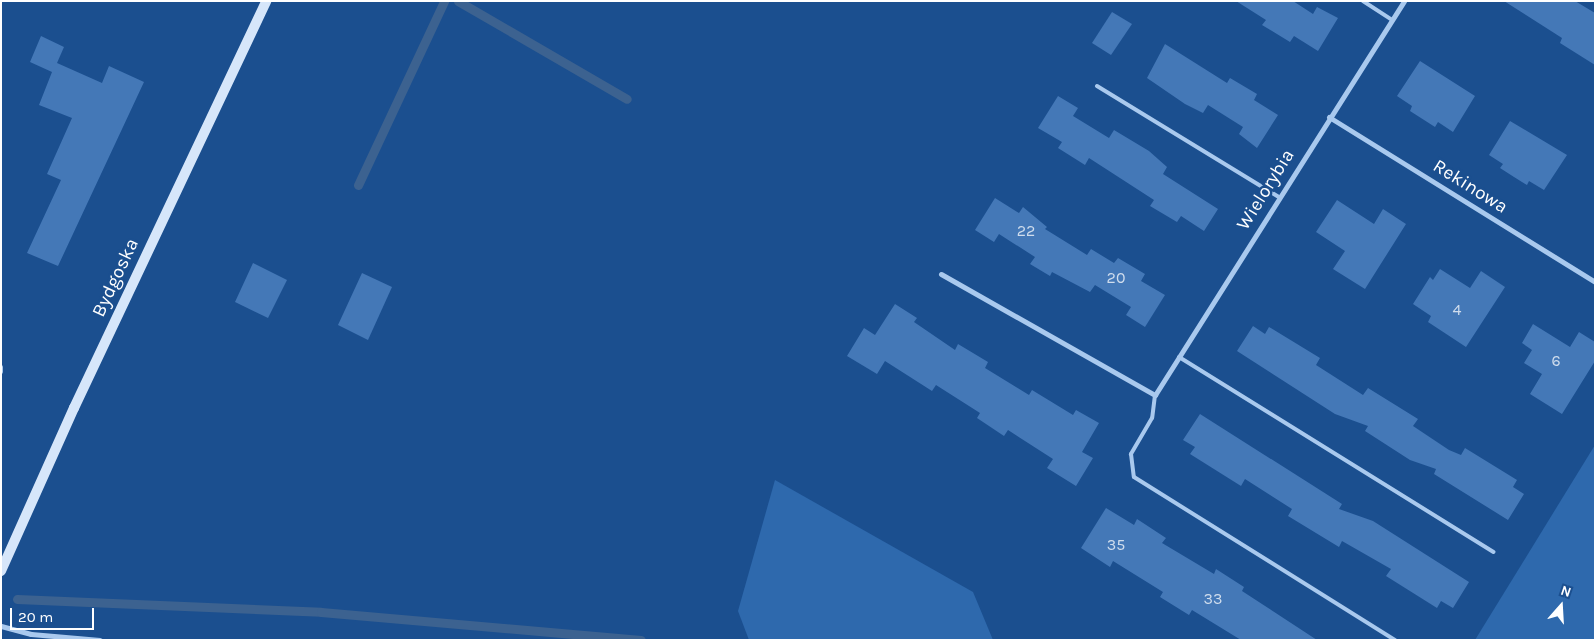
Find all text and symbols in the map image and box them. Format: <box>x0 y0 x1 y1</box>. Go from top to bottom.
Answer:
street label: Wielorybia <box>1232 145 1300 235</box>
street label: Rekinowa <box>1428 155 1512 219</box>
house number: 22 <box>1017 221 1035 241</box>
street label: Bydgoska <box>88 235 144 321</box>
house number: 20 <box>1107 268 1125 288</box>
house number: 4 <box>1453 300 1461 320</box>
house number: 6 <box>1551 351 1561 371</box>
house number: 35 <box>1107 535 1125 555</box>
north arrow <box>1536 581 1586 631</box>
text: N <box>1559 582 1574 601</box>
house number: 33 <box>1204 589 1222 609</box>
scale bar <box>12 598 96 630</box>
text: 20 m <box>18 608 53 626</box>

